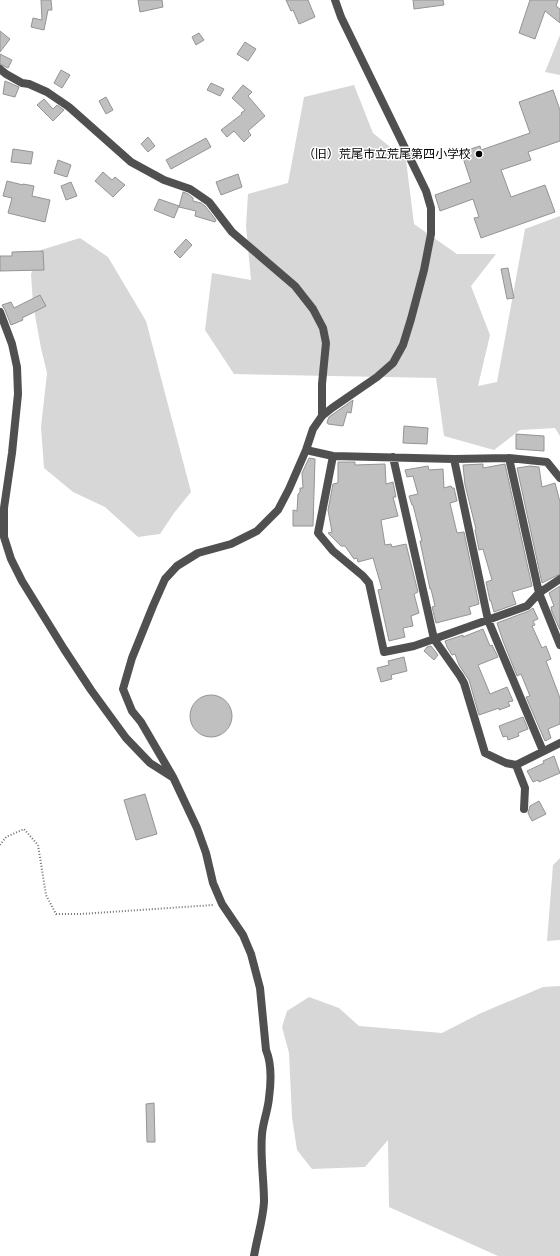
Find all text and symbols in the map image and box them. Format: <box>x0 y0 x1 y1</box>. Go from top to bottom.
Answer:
place label: （旧）荒尾市立荒尾第四小学校 <box>303 147 471 161</box>
marker: （旧）荒尾市立荒尾第四小学校 <box>474 149 484 159</box>

